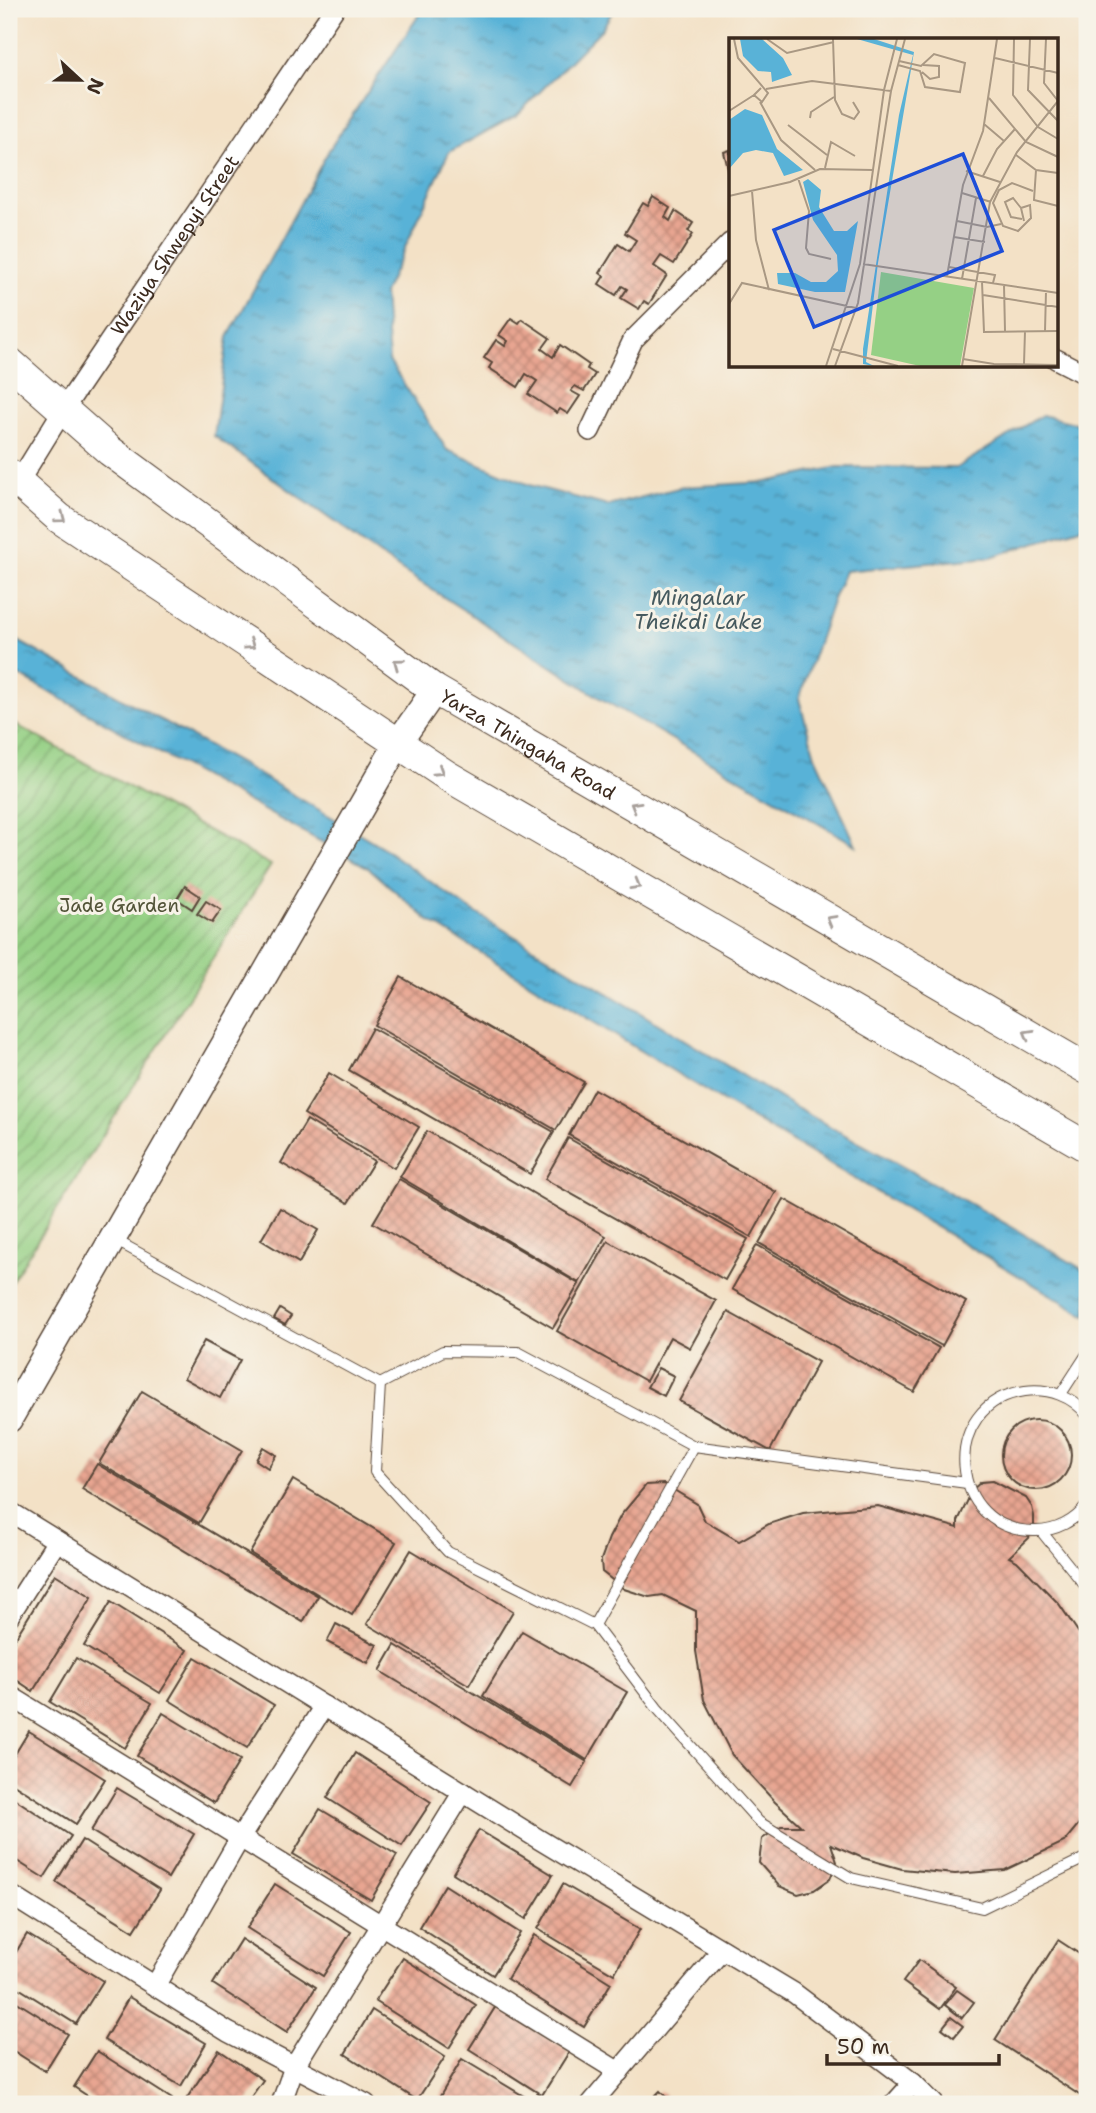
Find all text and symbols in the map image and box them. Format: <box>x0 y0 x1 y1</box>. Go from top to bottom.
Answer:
inset map <box>729 38 1058 368</box>
north arrow <box>46 46 116 116</box>
text: N <box>81 75 110 98</box>
street label: Waziya Shwepyi Street <box>105 150 245 340</box>
one-way arrow <box>53 510 66 522</box>
water label: Mingalar Theikdi Lake <box>634 584 762 636</box>
one-way arrow <box>242 636 255 649</box>
one-way arrow <box>393 659 406 672</box>
street label: Yarza Thingaha Road <box>436 684 620 805</box>
one-way arrow <box>432 762 445 775</box>
one-way arrow <box>629 801 642 814</box>
one-way arrow <box>629 877 641 890</box>
park label: Jade Garden <box>59 893 179 918</box>
one-way arrow <box>826 915 839 928</box>
one-way arrow <box>1023 1029 1036 1042</box>
scale bar <box>827 2022 998 2066</box>
text: 50 m <box>837 2033 890 2061</box>

